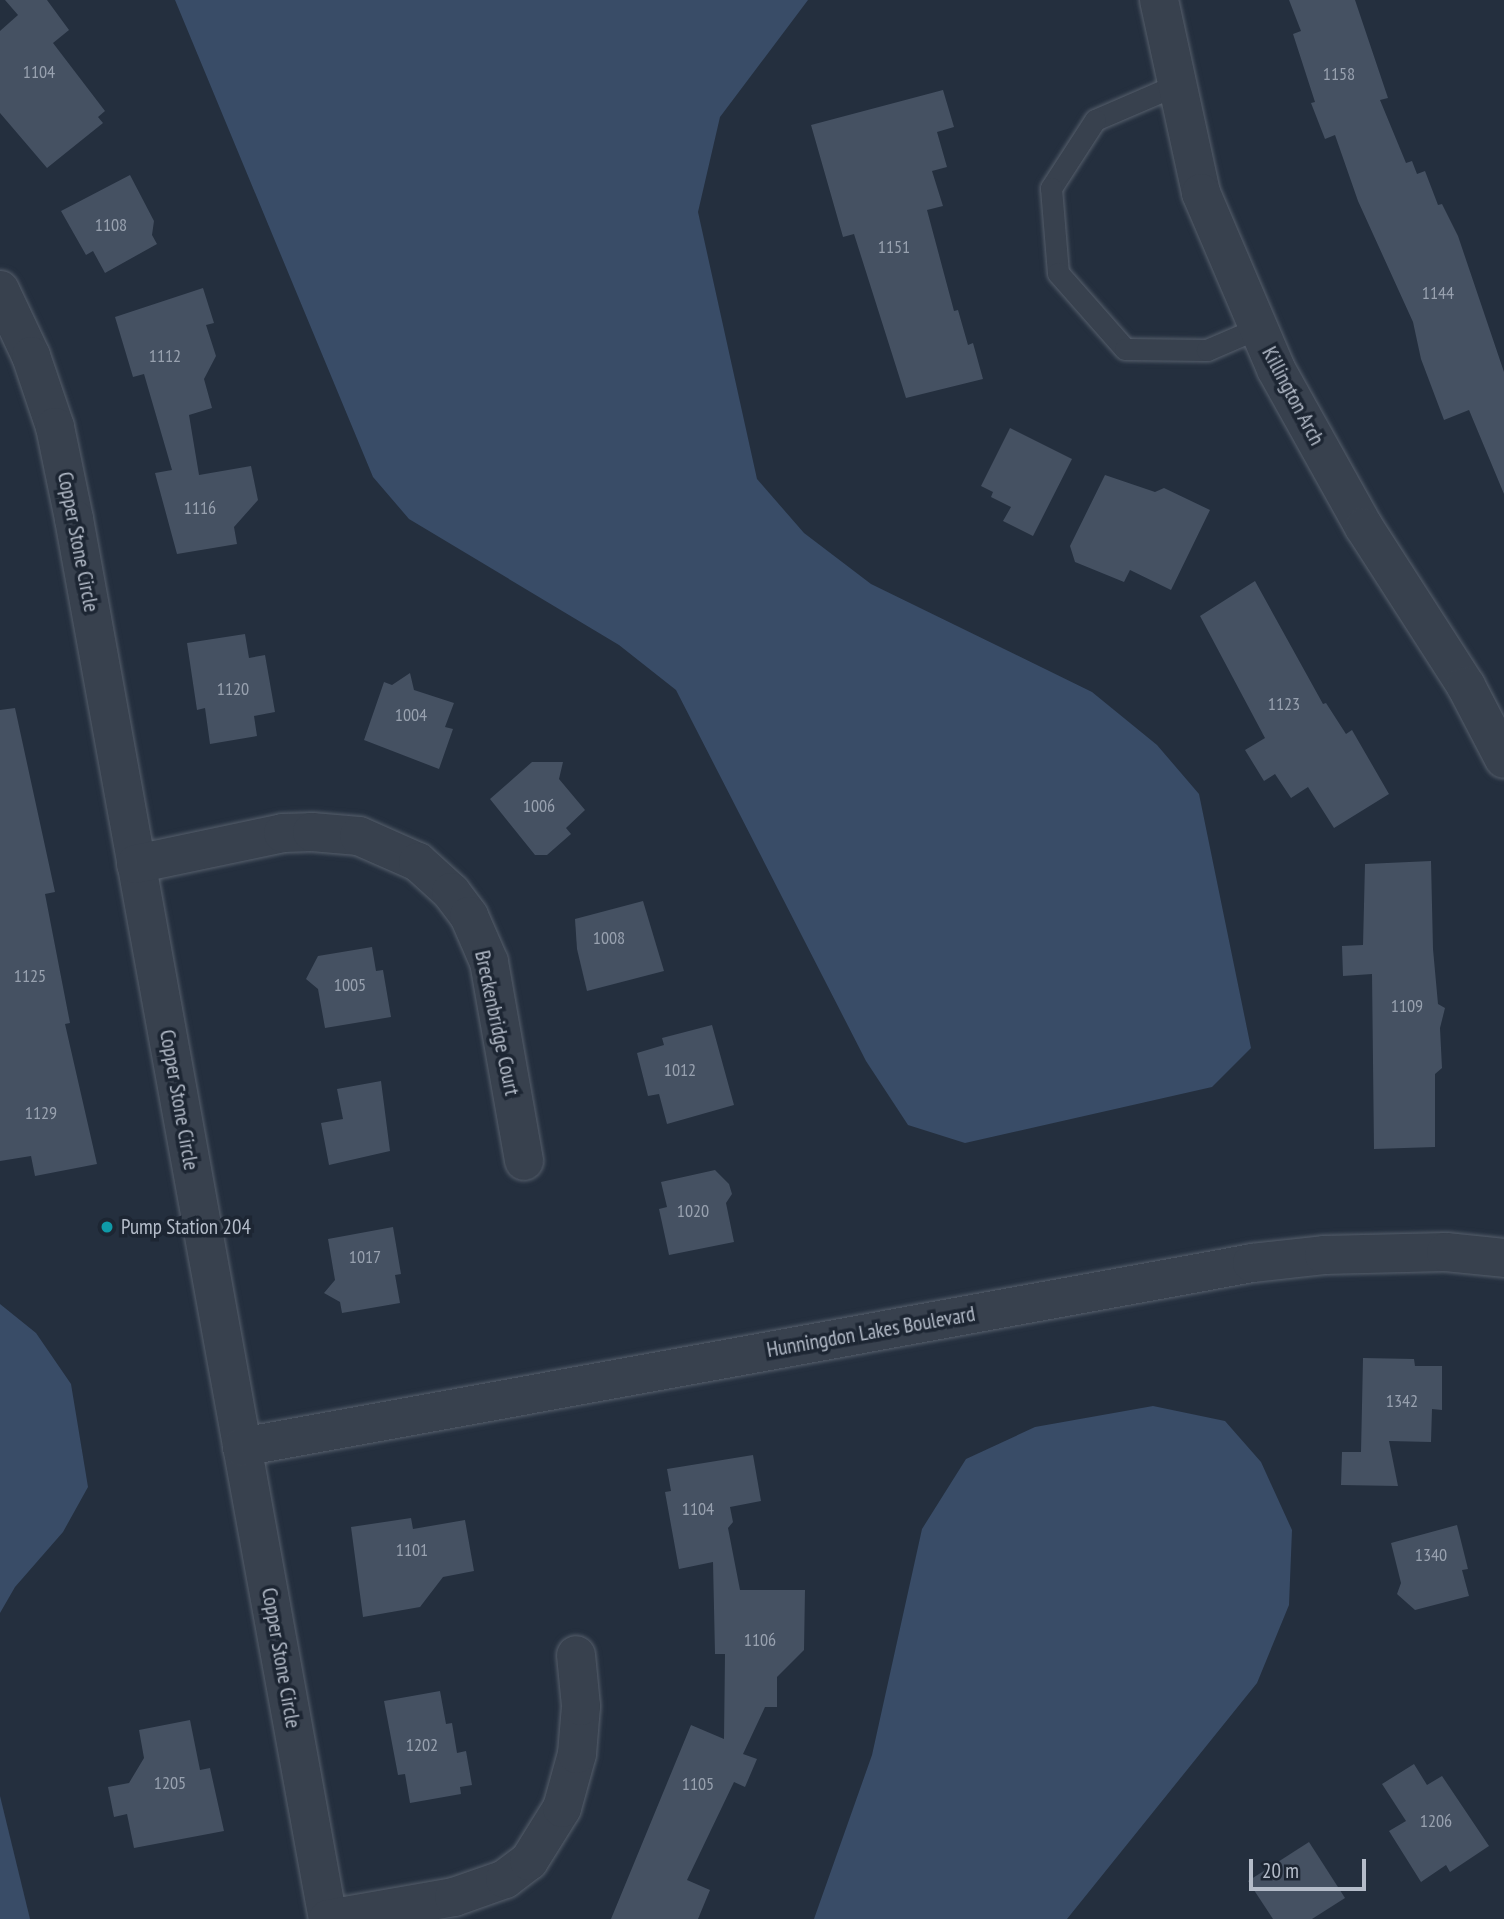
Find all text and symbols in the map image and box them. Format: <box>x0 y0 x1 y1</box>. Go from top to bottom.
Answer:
house number: 1104 <box>23 61 55 83</box>
house number: 1158 <box>1323 63 1355 85</box>
house number: 1108 <box>95 214 127 236</box>
house number: 1151 <box>878 236 910 258</box>
house number: 1144 <box>1422 282 1454 304</box>
street label: Killington Arch <box>1256 342 1330 450</box>
house number: 1112 <box>149 345 181 367</box>
street label: Copper Stone Circle <box>52 470 104 614</box>
house number: 1116 <box>184 497 216 519</box>
house number: 1120 <box>217 678 249 700</box>
house number: 1123 <box>1268 693 1300 715</box>
house number: 1004 <box>395 704 427 726</box>
house number: 1006 <box>523 795 555 817</box>
house number: 1008 <box>593 927 625 949</box>
street label: Breckenbridge Court <box>469 948 525 1098</box>
house number: 1125 <box>14 965 46 987</box>
house number: 1005 <box>334 974 366 996</box>
house number: 1109 <box>1391 995 1423 1017</box>
street label: Copper Stone Circle <box>154 1028 204 1172</box>
house number: 1012 <box>664 1059 696 1081</box>
house number: 1129 <box>25 1102 57 1124</box>
house number: 1020 <box>677 1200 709 1222</box>
place label: Pump Station 204 <box>121 1214 251 1240</box>
marker: Pump Station 204 <box>99 1219 115 1235</box>
house number: 1017 <box>349 1246 381 1268</box>
street label: Hunningdon Lakes Boulevard <box>765 1301 977 1363</box>
house number: 1342 <box>1386 1390 1418 1412</box>
house number: 1104 <box>682 1498 714 1520</box>
house number: 1101 <box>396 1539 428 1561</box>
house number: 1340 <box>1415 1544 1447 1566</box>
street label: Copper Stone Circle <box>256 1586 306 1730</box>
house number: 1106 <box>744 1629 776 1651</box>
house number: 1202 <box>406 1734 438 1756</box>
house number: 1205 <box>154 1772 186 1794</box>
house number: 1105 <box>682 1773 714 1795</box>
house number: 1206 <box>1420 1810 1452 1832</box>
scale bar <box>1252 1846 1369 1890</box>
text: 20 m <box>1262 1857 1299 1884</box>

